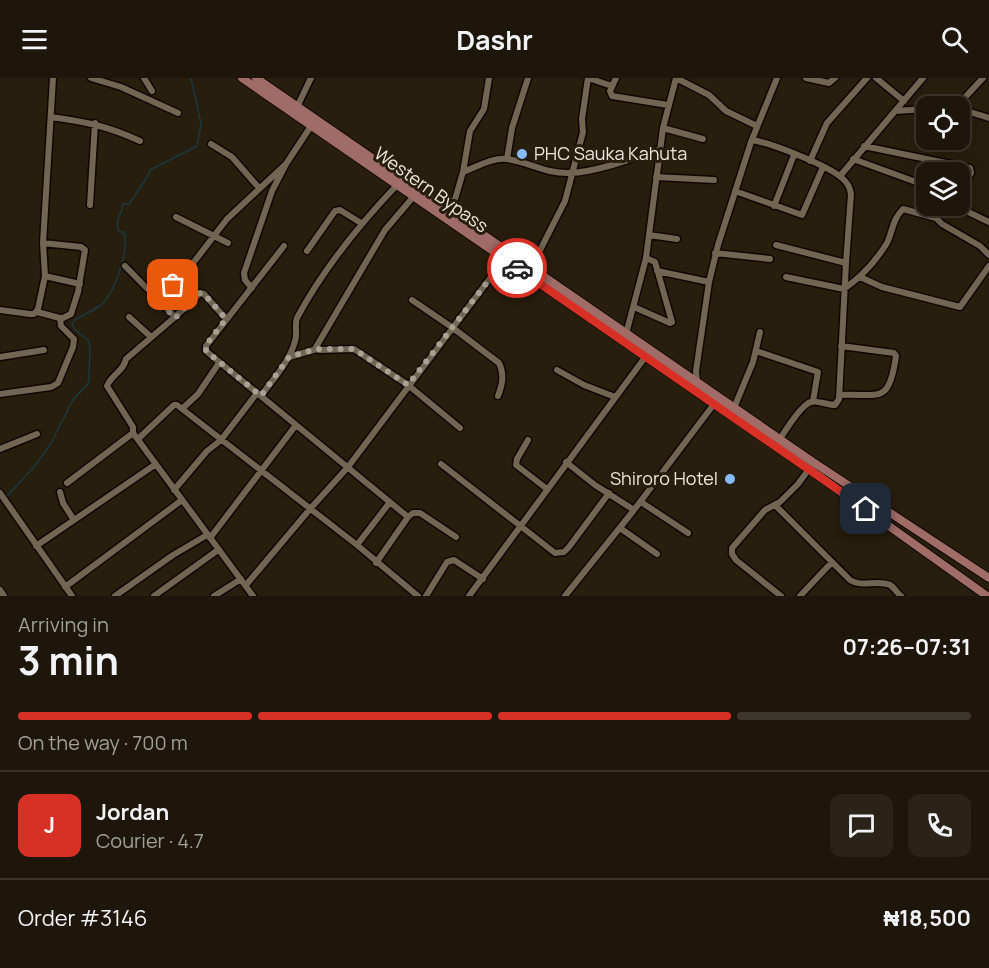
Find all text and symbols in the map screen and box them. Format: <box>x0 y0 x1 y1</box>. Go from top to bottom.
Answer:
text: Dashr <box>456 21 533 58</box>
icon: menu <box>18 23 51 56</box>
icon: search <box>938 23 971 56</box>
map controls <box>916 96 970 216</box>
button: locate <box>916 96 970 150</box>
street label: Western Bypass <box>370 141 493 237</box>
place label: PHC Sauka Kahuta <box>534 141 687 165</box>
marker: PHC Sauka Kahuta <box>515 147 529 161</box>
button: layers <box>916 162 970 216</box>
courier <box>487 238 547 298</box>
icon: car <box>501 252 534 285</box>
pin <box>147 259 198 310</box>
icon: bag <box>156 268 189 301</box>
place label: Shiroro Hotel <box>610 466 718 490</box>
marker: Shiroro Hotel <box>723 472 737 486</box>
pin <box>840 483 891 534</box>
icon: home <box>849 492 882 525</box>
text: Arriving in <box>18 611 109 638</box>
text: 07:26–07:31 <box>842 632 971 662</box>
text: 3 min <box>18 633 119 687</box>
text: On the way · 700 m <box>18 729 188 756</box>
button: chat <box>830 794 893 857</box>
button: phone <box>908 794 971 857</box>
text: Jordan <box>96 797 169 827</box>
text: J <box>44 810 55 840</box>
text: Courier · 4.7 <box>96 827 204 854</box>
text: Order #3146 <box>18 903 147 933</box>
text: ₦18,500 <box>883 903 971 933</box>

